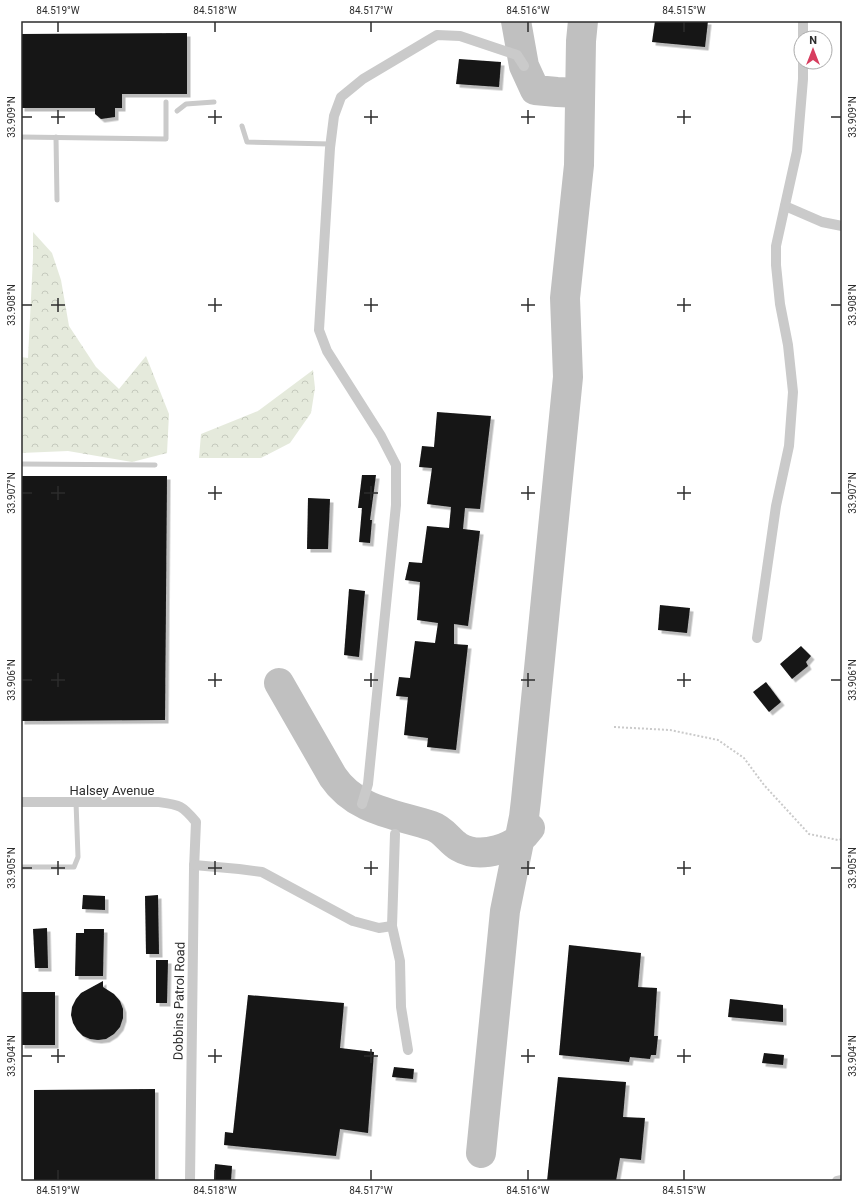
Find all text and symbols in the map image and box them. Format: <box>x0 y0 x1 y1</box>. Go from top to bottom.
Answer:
text: 84.519°W <box>36 5 80 16</box>
text: 84.518°W <box>193 5 237 16</box>
text: 84.517°W <box>349 5 393 16</box>
text: 84.516°W <box>506 5 550 16</box>
text: 84.515°W <box>662 5 706 16</box>
north arrow <box>793 30 833 70</box>
text: N <box>809 34 817 47</box>
text: 33.909°N <box>6 96 17 138</box>
text: 33.909°N <box>847 96 858 138</box>
text: 33.908°N <box>6 284 17 326</box>
text: 33.908°N <box>847 284 858 326</box>
text: 33.907°N <box>6 472 17 514</box>
text: 33.907°N <box>847 472 858 514</box>
text: 33.906°N <box>6 659 17 701</box>
text: 33.906°N <box>847 659 858 701</box>
street label: Halsey Avenue <box>70 783 155 798</box>
text: 33.905°N <box>6 847 17 889</box>
text: 33.905°N <box>847 847 858 889</box>
street label: Dobbins Patrol Road <box>170 942 188 1060</box>
text: 33.904°N <box>6 1035 17 1077</box>
text: 33.904°N <box>847 1035 858 1077</box>
text: 84.519°W <box>36 1185 80 1196</box>
text: 84.518°W <box>193 1185 237 1196</box>
text: 84.517°W <box>349 1185 393 1196</box>
text: 84.516°W <box>506 1185 550 1196</box>
text: 84.515°W <box>662 1185 706 1196</box>

